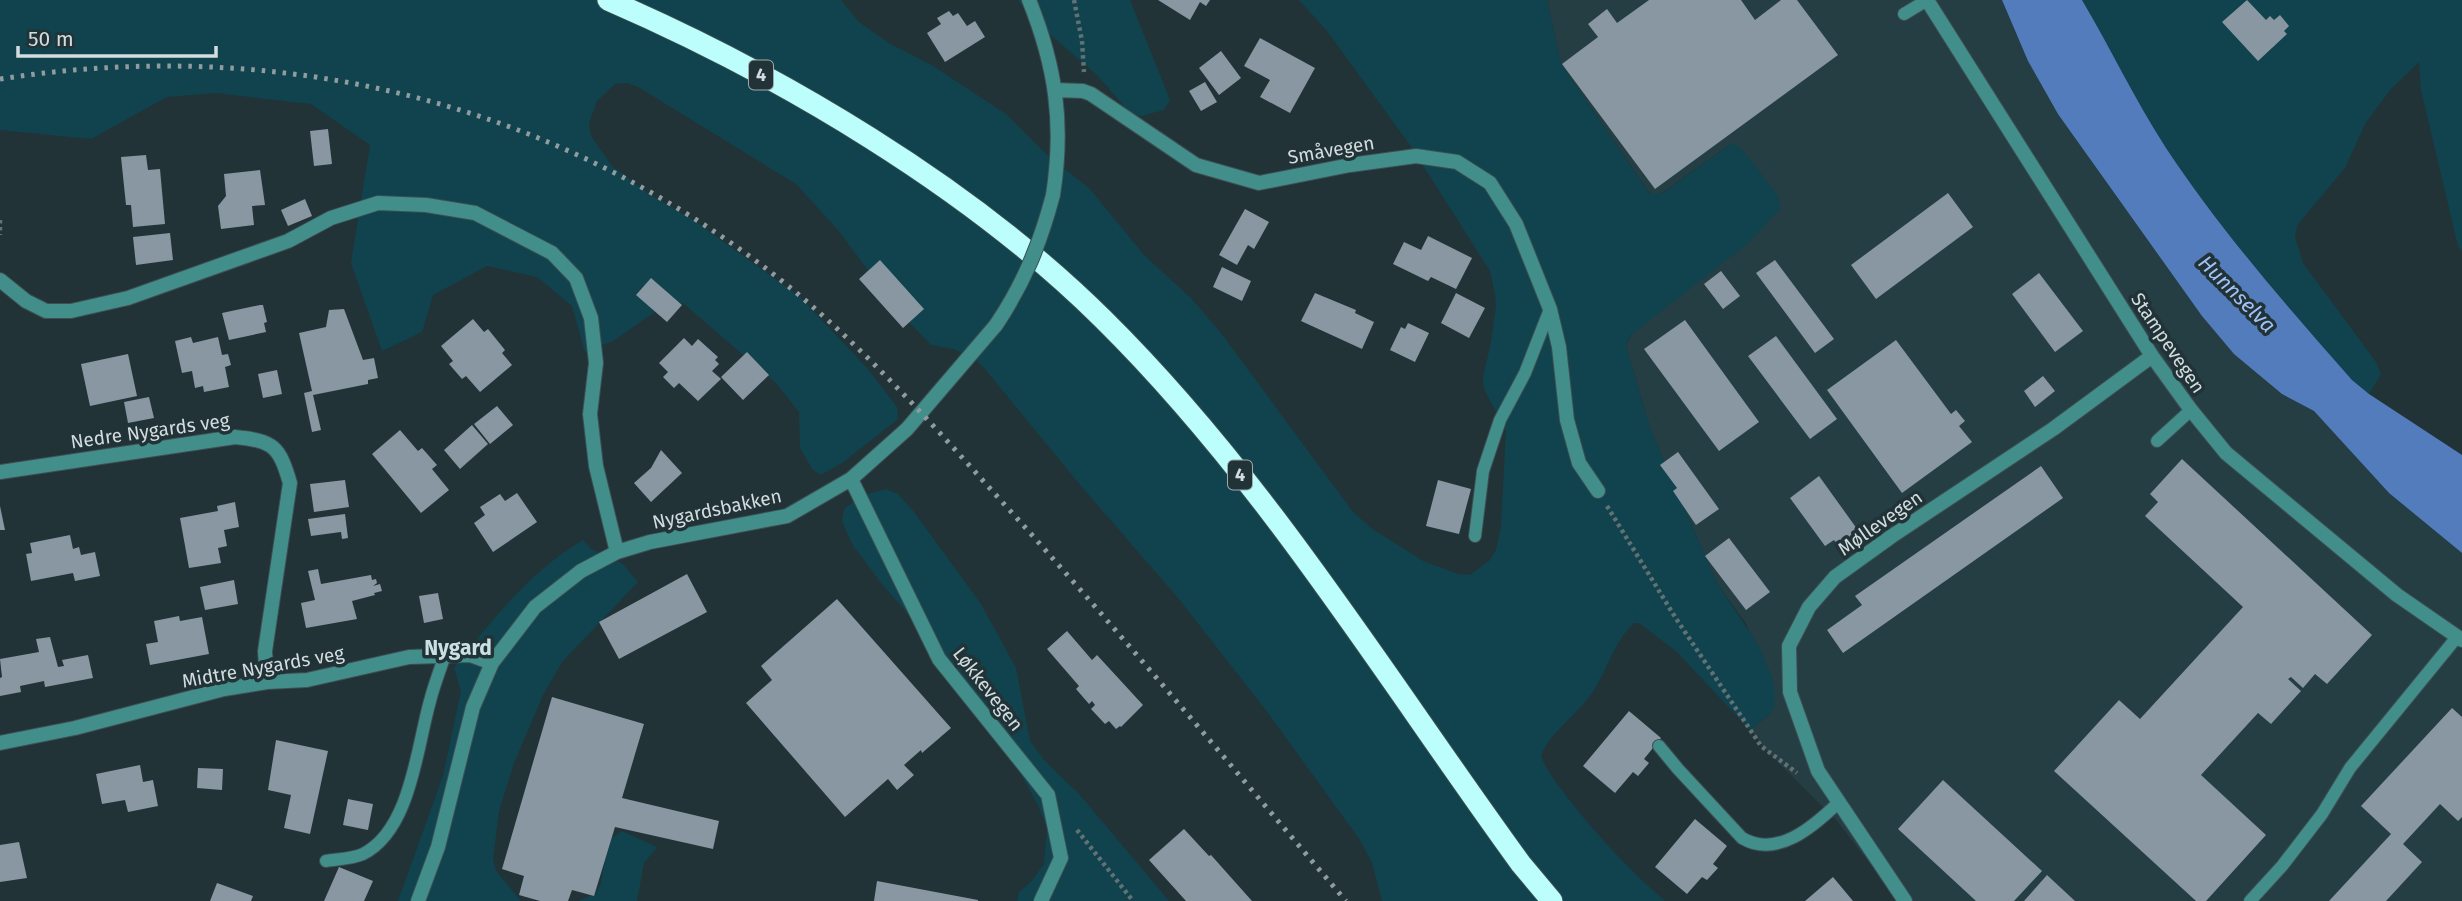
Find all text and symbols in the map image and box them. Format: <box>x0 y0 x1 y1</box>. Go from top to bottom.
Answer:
scale bar <box>18 14 215 58</box>
text: 50 m <box>28 26 74 52</box>
road number: 4 <box>749 60 773 90</box>
street label: Småvegen <box>1286 131 1376 169</box>
water label: Hunnselva <box>2193 250 2281 338</box>
street label: Stampevegen <box>2126 288 2210 398</box>
street label: Nedre Nygards veg <box>69 408 231 454</box>
road number: 4 <box>1228 461 1252 490</box>
street label: Nygardsbakken <box>650 484 784 534</box>
street label: Møllevegen <box>1833 486 1927 560</box>
district label: Nygard <box>424 635 492 661</box>
street label: Midtre Nygards veg <box>180 641 346 693</box>
street label: Løkkevegen <box>948 642 1028 736</box>

